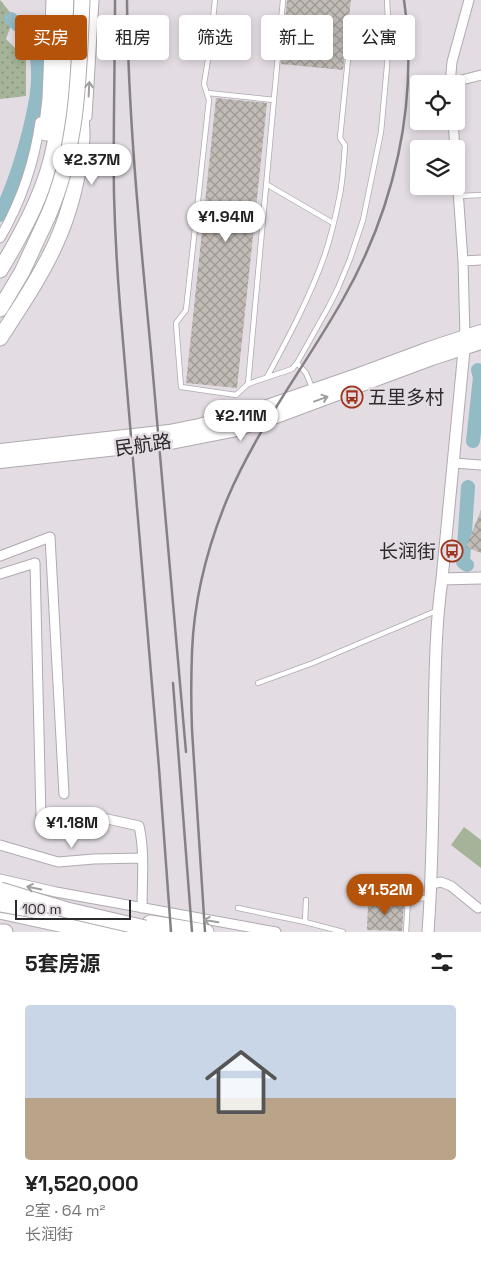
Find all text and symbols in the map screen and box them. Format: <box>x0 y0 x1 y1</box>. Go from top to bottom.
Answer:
chip: 买房 <box>15 15 87 60</box>
chip: 租房 <box>97 15 169 60</box>
chip: 筛选 <box>179 15 251 60</box>
chip: 新上 <box>261 15 333 60</box>
chip: 公寓 <box>343 15 415 60</box>
map controls <box>410 75 465 195</box>
button: locate <box>410 75 465 130</box>
one-way arrow <box>85 81 94 97</box>
button: layers <box>410 140 465 195</box>
pin: ¥2.37M <box>51 144 133 186</box>
text: ¥2.37M <box>64 149 120 170</box>
pin: ¥1.94M <box>185 200 267 243</box>
text: ¥1.94M <box>198 206 254 227</box>
bus stop icon: 五里多村 <box>340 385 364 409</box>
place label: 五里多村 <box>368 385 444 410</box>
one-way arrow <box>313 394 329 403</box>
pin: ¥2.11M <box>200 400 282 442</box>
text: ¥2.11M <box>215 405 267 426</box>
street label: 民航路 <box>113 429 173 461</box>
place label: 长润街 <box>379 539 436 564</box>
bus stop icon: 长润街 <box>440 539 464 563</box>
pin: ¥1.18M <box>31 806 113 849</box>
text: ¥1.18M <box>46 812 98 833</box>
pin: ¥1.52M <box>344 874 426 916</box>
text: ¥1.52M <box>357 879 413 900</box>
one-way arrow <box>27 883 43 892</box>
scale bar <box>15 897 131 920</box>
text: 100 m <box>22 900 61 918</box>
one-way arrow <box>204 915 220 925</box>
icon: filters <box>428 948 456 976</box>
text: 5套房源 <box>25 950 101 977</box>
icon: home <box>196 1037 286 1127</box>
text: ¥1,520,000 <box>25 1170 139 1197</box>
text: 2室 · 64 m² <box>25 1200 105 1221</box>
text: 长润街 <box>25 1224 73 1245</box>

